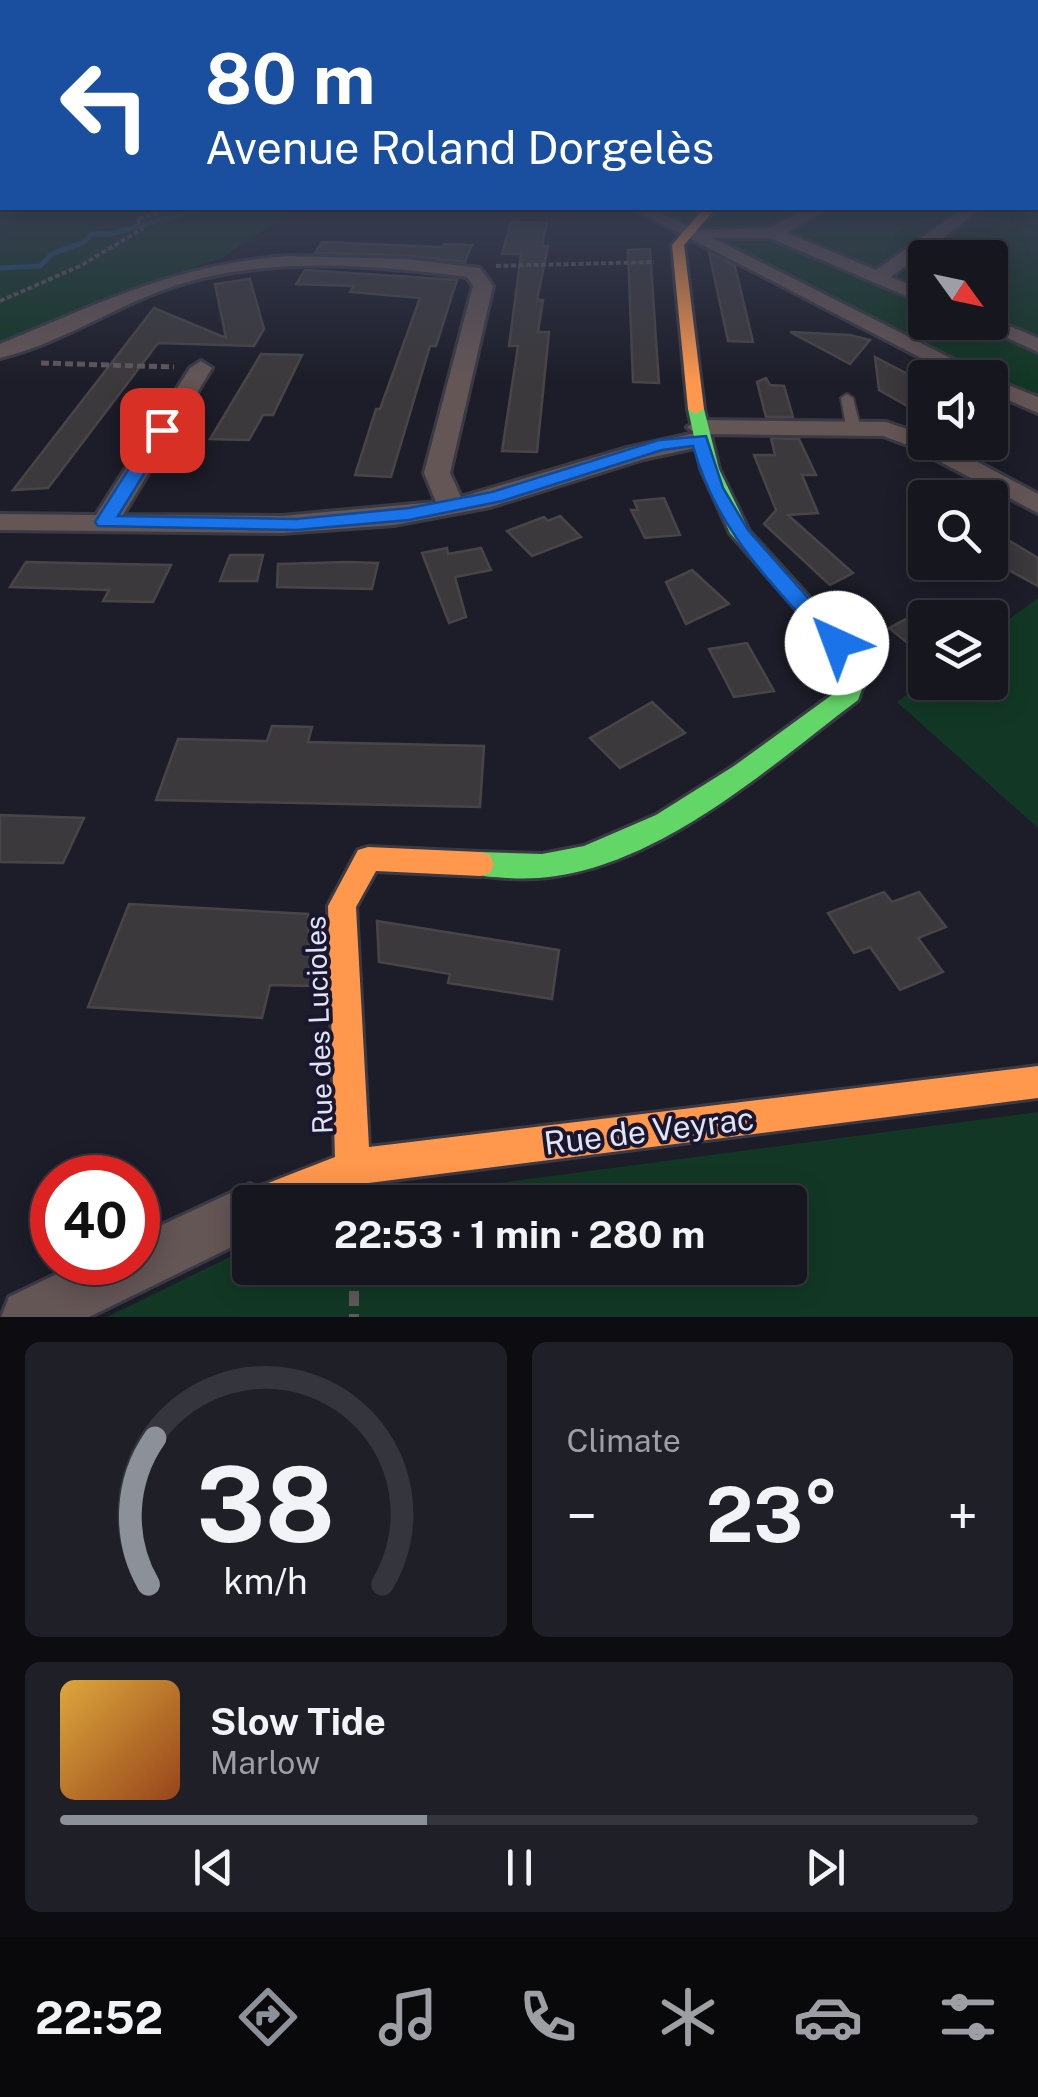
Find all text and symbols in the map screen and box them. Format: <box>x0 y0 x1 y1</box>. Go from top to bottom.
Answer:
text: 80 m <box>205 37 375 120</box>
icon: left <box>40 40 170 170</box>
text: Avenue Roland Dorgelès <box>205 121 714 174</box>
north arrow <box>908 240 1008 340</box>
map controls <box>908 240 1008 700</box>
button: sound <box>908 360 1008 460</box>
pin <box>120 388 205 473</box>
icon: arrive <box>135 403 190 458</box>
button: search <box>908 480 1008 580</box>
position arrow <box>785 591 889 695</box>
button: layers <box>908 600 1008 700</box>
street label: Rue des Lucioles <box>298 915 339 1135</box>
street label: Rue de Veyrac <box>542 1099 756 1162</box>
speed limit sign: 40 <box>30 1155 160 1285</box>
text: 22:53 · 1 min · 280 m <box>334 1212 705 1257</box>
text: Climate <box>567 1422 681 1459</box>
text: 38 <box>196 1443 335 1565</box>
text: 23° <box>706 1471 839 1559</box>
text: − <box>567 1484 597 1548</box>
text: + <box>948 1484 978 1548</box>
text: km/h <box>224 1560 308 1602</box>
text: Slow Tide <box>210 1699 386 1744</box>
text: Marlow <box>210 1744 320 1781</box>
icon: previous <box>186 1840 241 1895</box>
icon: pause <box>492 1840 547 1895</box>
icon: next <box>798 1840 853 1895</box>
icon: directions <box>233 1982 303 2052</box>
icon: music <box>373 1982 443 2052</box>
icon: phone <box>513 1982 583 2052</box>
icon: climate <box>653 1982 723 2052</box>
icon: car <box>793 1982 863 2052</box>
icon: filters <box>933 1982 1003 2052</box>
text: 22:52 <box>35 1991 163 2044</box>

